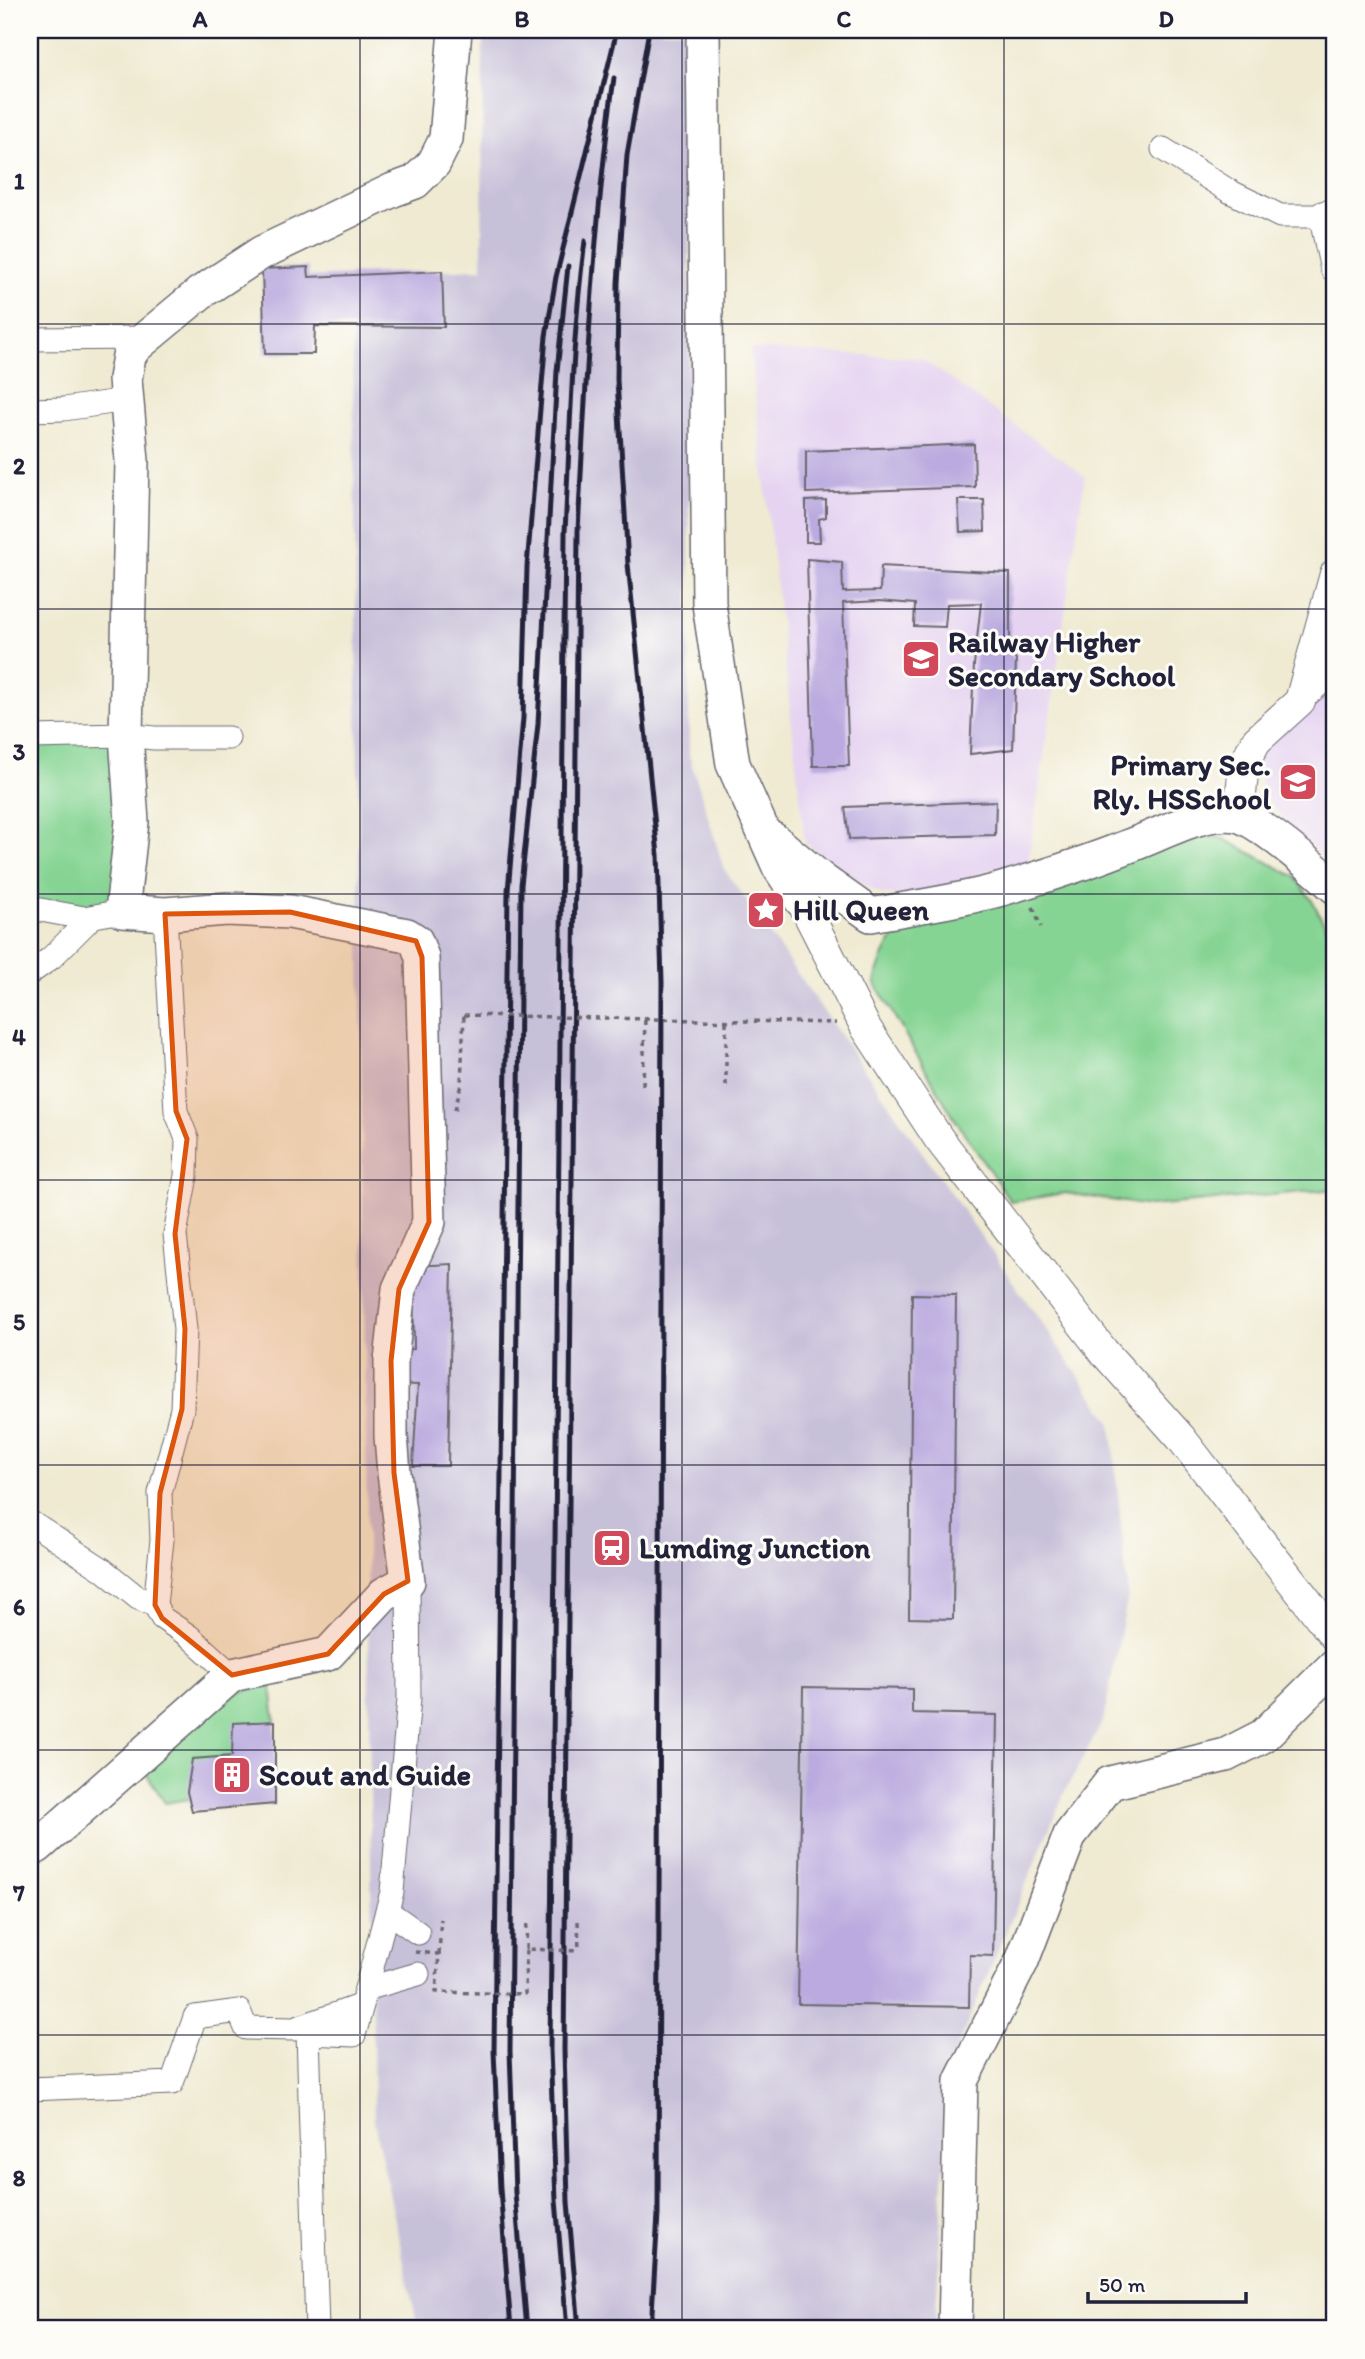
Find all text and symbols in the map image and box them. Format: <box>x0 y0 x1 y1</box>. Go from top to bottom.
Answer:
text: A <box>192 5 208 33</box>
text: B <box>515 5 530 33</box>
text: C <box>837 5 852 33</box>
text: D <box>1158 5 1174 33</box>
text: 1 <box>14 167 25 195</box>
text: 2 <box>13 452 26 480</box>
place label: Railway Higher Secondary School <box>948 623 1176 694</box>
school or university icon: Railway Higher Secondary School <box>900 638 942 680</box>
text: 3 <box>13 738 26 766</box>
place label: Primary Sec. Rly. HSSchool <box>1092 746 1272 817</box>
school or university icon: Primary Sec. Rly. HSSchool <box>1277 761 1319 803</box>
place icon: Hill Queen <box>745 889 787 931</box>
place label: Hill Queen <box>793 891 929 928</box>
text: 4 <box>12 1023 26 1051</box>
text: 5 <box>13 1308 25 1336</box>
station icon: Lumding Junction <box>591 1527 633 1569</box>
place label: Lumding Junction <box>639 1529 871 1566</box>
text: 6 <box>13 1593 25 1621</box>
building icon: Scout and Guide <box>211 1754 253 1796</box>
place label: Scout and Guide <box>259 1756 471 1793</box>
text: 7 <box>12 1879 25 1907</box>
text: 8 <box>13 2164 26 2192</box>
scale bar <box>1088 2261 1246 2305</box>
text: 50 m <box>1099 2272 1146 2297</box>

